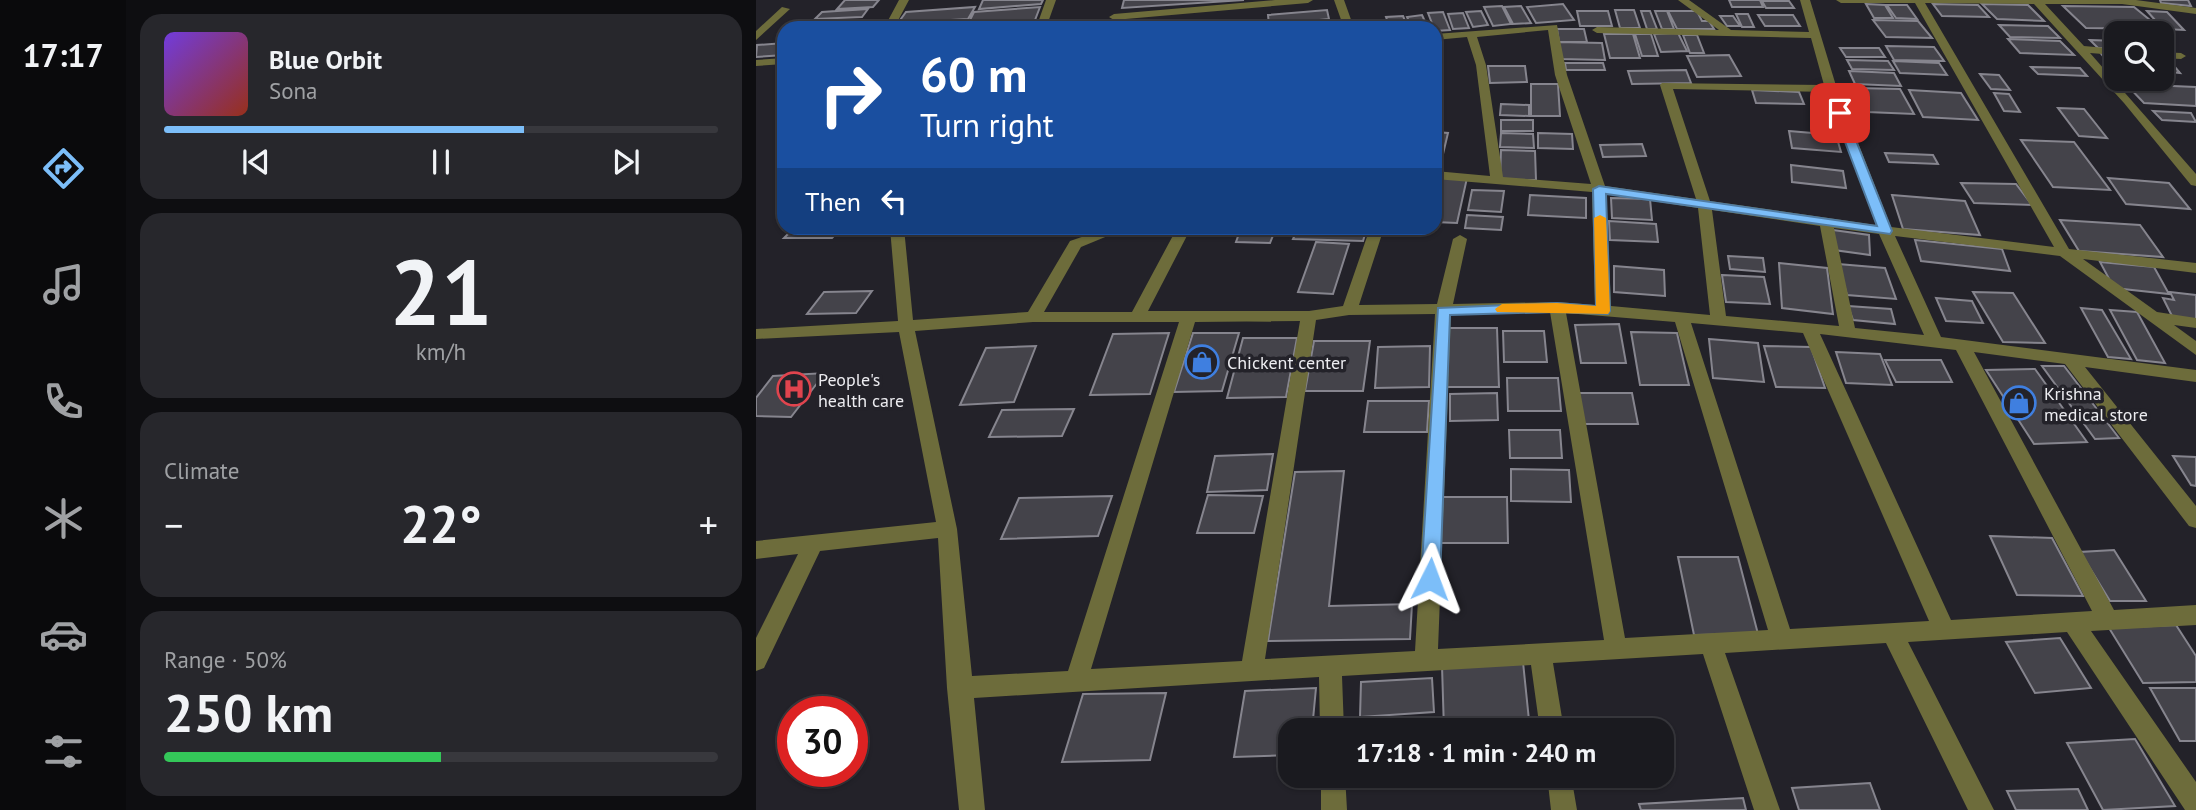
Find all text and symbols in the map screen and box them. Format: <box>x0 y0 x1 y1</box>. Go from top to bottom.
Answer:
map controls <box>2104 21 2174 91</box>
button: search <box>2104 21 2174 91</box>
text: 17:17 <box>22 34 104 76</box>
text: 60 m <box>920 42 1027 106</box>
text: Blue Orbit <box>269 43 382 76</box>
icon: right <box>805 49 896 140</box>
text: Sona <box>269 76 318 105</box>
pin <box>1810 83 1870 143</box>
icon: arrive <box>1821 94 1859 132</box>
text: Turn right <box>920 104 1054 146</box>
icon: previous <box>237 143 275 181</box>
icon: pause <box>422 143 460 181</box>
icon: next <box>607 143 645 181</box>
icon: directions <box>39 144 88 193</box>
icon: left <box>875 182 913 220</box>
text: Then <box>805 185 861 218</box>
text: 21 <box>389 232 493 350</box>
icon: music <box>39 260 88 309</box>
text: km/h <box>416 337 466 366</box>
shop icon: Chickent center <box>1183 343 1221 381</box>
place label: Chickent center <box>1227 351 1346 374</box>
place label: People's health care <box>818 368 904 412</box>
hospital icon: People's health care <box>775 370 813 408</box>
icon: phone <box>39 377 88 426</box>
place label: Krishna medical store <box>2044 382 2148 426</box>
shop icon: Krishna medical store <box>2000 384 2038 422</box>
text: Climate <box>164 456 239 485</box>
text: 22° <box>400 490 482 557</box>
icon: climate <box>39 494 88 543</box>
text: − <box>164 500 183 549</box>
text: + <box>699 500 718 549</box>
position arrow <box>1393 542 1467 616</box>
icon: car <box>39 610 88 659</box>
text: Range · 50% <box>164 645 287 674</box>
text: 250 km <box>164 679 333 746</box>
speed limit sign: 30 <box>777 696 868 787</box>
icon: filters <box>39 727 88 776</box>
text: 17:18 · 1 min · 240 m <box>1356 736 1596 769</box>

